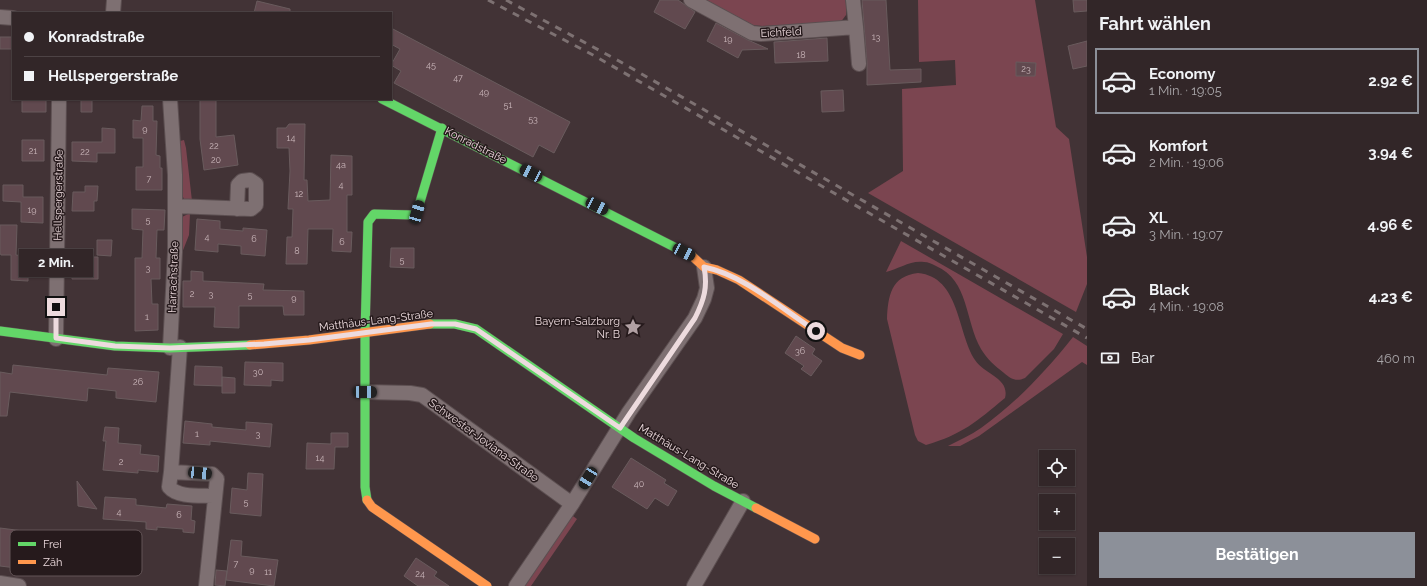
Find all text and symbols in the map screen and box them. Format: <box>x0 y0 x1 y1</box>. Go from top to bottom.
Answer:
text: Fahrt wählen <box>1099 13 1211 34</box>
street label: Eichfeld <box>760 25 802 40</box>
text: Konradstraße <box>48 28 145 46</box>
house number: 13 <box>872 32 881 42</box>
house number: 19 <box>723 34 733 44</box>
house number: 18 <box>796 50 806 60</box>
house number: 45 <box>426 60 436 70</box>
icon: car <box>1101 63 1137 99</box>
house number: 23 <box>1021 64 1031 74</box>
text: Economy <box>1149 65 1216 83</box>
text: Hellspergerstraße <box>48 67 178 85</box>
text: 2.92 € <box>1368 72 1413 90</box>
house number: 47 <box>453 73 463 83</box>
text: 1 Min. · 19:05 <box>1149 83 1222 98</box>
house number: 49 <box>479 87 489 97</box>
house number: 51 <box>504 100 513 110</box>
house number: 53 <box>528 114 538 124</box>
house number: 9 <box>142 124 148 134</box>
street label: Konradstraße <box>443 124 509 167</box>
house number: 14 <box>287 133 295 143</box>
icon: car <box>1101 135 1137 171</box>
text: Komfort <box>1149 137 1208 155</box>
house number: 22 <box>209 141 219 151</box>
text: 3.94 € <box>1368 144 1413 162</box>
house number: 21 <box>29 146 37 156</box>
house number: 22 <box>80 147 90 157</box>
street label: Hellspergerstraße <box>51 149 66 241</box>
house number: 20 <box>211 155 222 165</box>
text: 2 Min. · 19:06 <box>1149 155 1224 170</box>
house number: 4a <box>336 160 346 170</box>
car <box>518 162 544 184</box>
house number: 7 <box>147 174 152 184</box>
house number: 4 <box>339 180 344 190</box>
house number: 12 <box>295 189 304 199</box>
car <box>584 195 610 217</box>
car <box>408 199 426 225</box>
house number: 19 <box>27 205 37 215</box>
icon: car <box>1101 207 1137 243</box>
text: XL <box>1149 209 1167 227</box>
house number: 5 <box>146 215 151 225</box>
text: 4.96 € <box>1368 216 1413 234</box>
text: 3 Min. · 19:07 <box>1149 227 1223 242</box>
house number: 4 <box>205 232 210 242</box>
house number: 6 <box>251 234 257 244</box>
house number: 6 <box>339 237 345 247</box>
street label: Harrachstraße <box>166 240 181 313</box>
car <box>671 241 697 263</box>
house number: 8 <box>294 246 300 256</box>
callout: 2 Min. <box>19 249 93 277</box>
text: 2 Min. <box>38 255 74 270</box>
house number: 5 <box>400 255 405 265</box>
house number: 3 <box>146 263 151 273</box>
icon: car <box>1101 279 1137 315</box>
text: Black <box>1149 281 1189 299</box>
text: 4.23 € <box>1369 288 1413 306</box>
house number: 2 <box>190 289 195 299</box>
house number: 3 <box>209 289 214 299</box>
house number: 5 <box>248 290 253 300</box>
house number: 9 <box>291 293 297 303</box>
route end <box>47 298 65 316</box>
text: 4 Min. · 19:08 <box>1149 299 1224 314</box>
street label: Matthäus-Lang-Straße <box>318 307 434 334</box>
house number: 1 <box>145 312 149 322</box>
place label: Bayern-Salzburg Nr. B <box>535 315 620 341</box>
place icon: Bayern-Salzburg Nr. B <box>623 317 643 337</box>
route start <box>807 322 825 340</box>
house number: 36 <box>795 346 806 356</box>
icon: cash <box>1099 347 1121 369</box>
text: Bar <box>1131 349 1154 367</box>
text: 460 m <box>1377 351 1415 366</box>
house number: 30 <box>253 367 264 377</box>
house number: 26 <box>133 377 144 387</box>
car <box>353 386 377 398</box>
street label: Schwester-Joviana-Straße <box>426 396 542 485</box>
street label: Matthäus-Lang-Straße <box>636 421 742 492</box>
house number: 1 <box>195 429 199 439</box>
house number: 3 <box>256 429 261 439</box>
map controls <box>1039 450 1075 574</box>
button: locate <box>1039 450 1075 486</box>
house number: 14 <box>316 453 324 463</box>
house number: 2 <box>119 457 124 467</box>
car <box>577 465 599 491</box>
car <box>188 466 212 480</box>
house number: 40 <box>634 479 645 489</box>
button: + <box>1039 494 1075 530</box>
house number: 5 <box>244 497 249 507</box>
house number: 4 <box>117 507 122 517</box>
house number: 6 <box>176 510 182 520</box>
legend <box>10 530 142 576</box>
button: Bestätigen <box>1099 532 1415 578</box>
text: Frei <box>43 538 62 551</box>
button: − <box>1039 538 1075 574</box>
text: Zäh <box>43 556 62 569</box>
house number: 7 <box>234 559 239 569</box>
house number: 9 <box>249 565 255 575</box>
house number: 11 <box>264 567 272 577</box>
house number: 24 <box>415 569 425 579</box>

